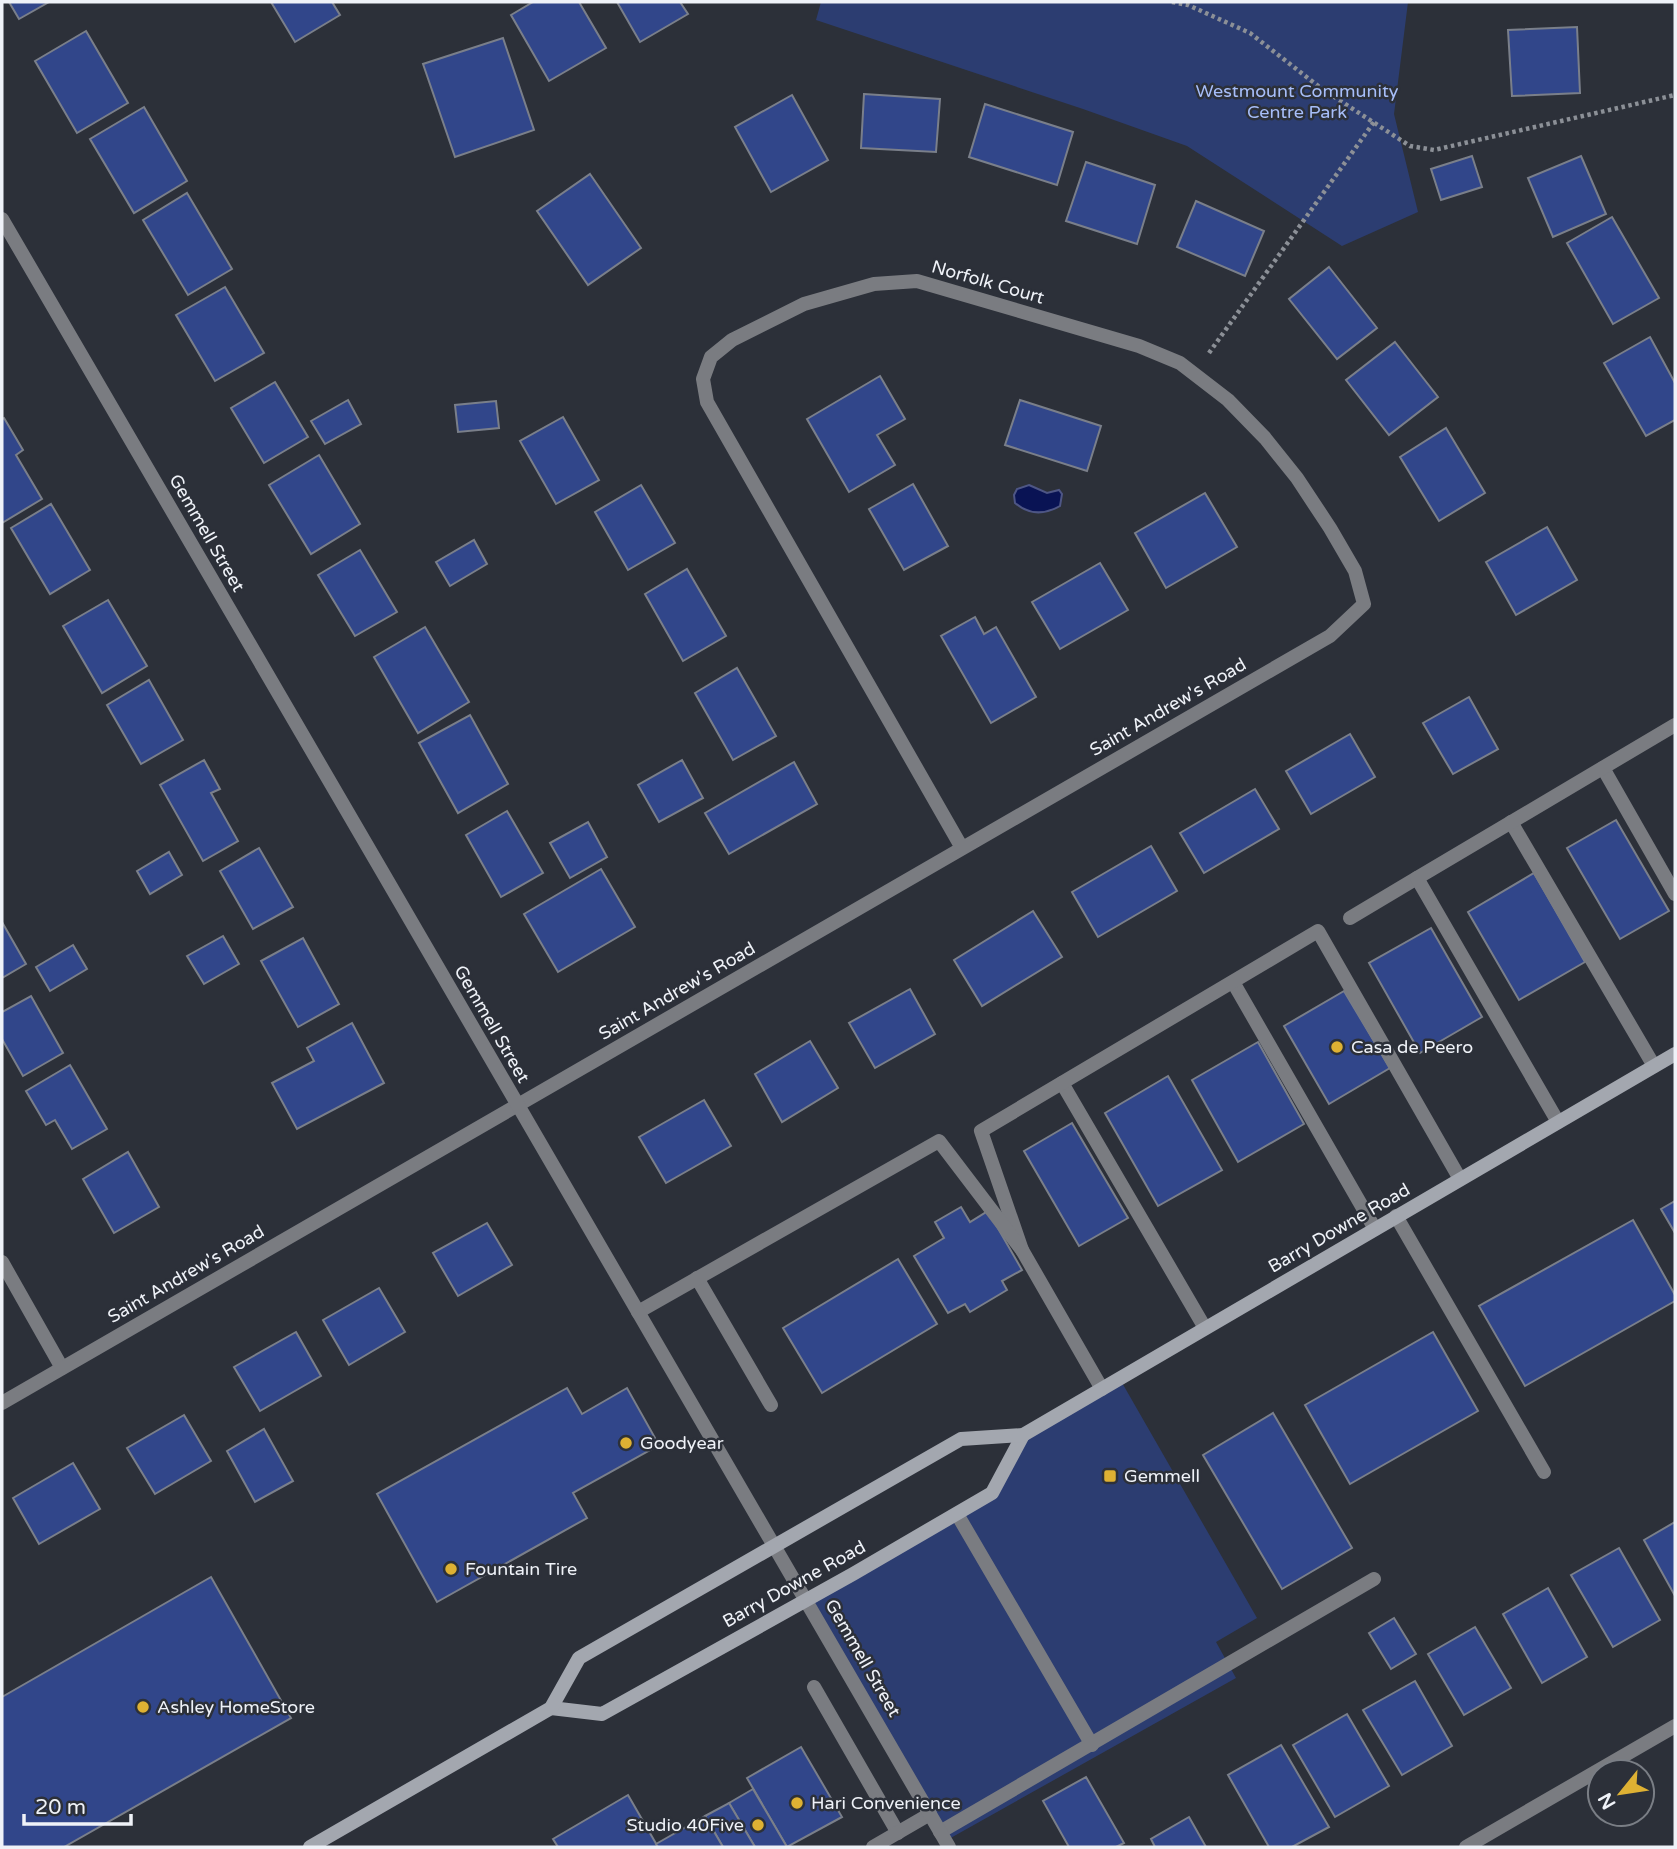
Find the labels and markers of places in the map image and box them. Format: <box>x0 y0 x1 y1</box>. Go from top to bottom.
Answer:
place label: Casa de Peero <box>1351 1036 1473 1058</box>
marker: Casa de Peero <box>1329 1039 1345 1055</box>
place label: Goodyear <box>640 1432 724 1454</box>
marker: Goodyear <box>618 1435 634 1451</box>
place label: Gemmell <box>1124 1465 1200 1487</box>
marker: Gemmell <box>1102 1468 1118 1484</box>
place label: Fountain Tire <box>465 1558 577 1580</box>
marker: Fountain Tire <box>443 1561 459 1577</box>
place label: Ashley HomeStore <box>157 1696 315 1718</box>
marker: Ashley HomeStore <box>135 1699 151 1715</box>
place label: Hari Convenience <box>811 1792 961 1814</box>
marker: Hari Convenience <box>789 1795 805 1811</box>
place label: Studio 40Five <box>627 1814 744 1836</box>
marker: Studio 40Five <box>750 1817 766 1833</box>

